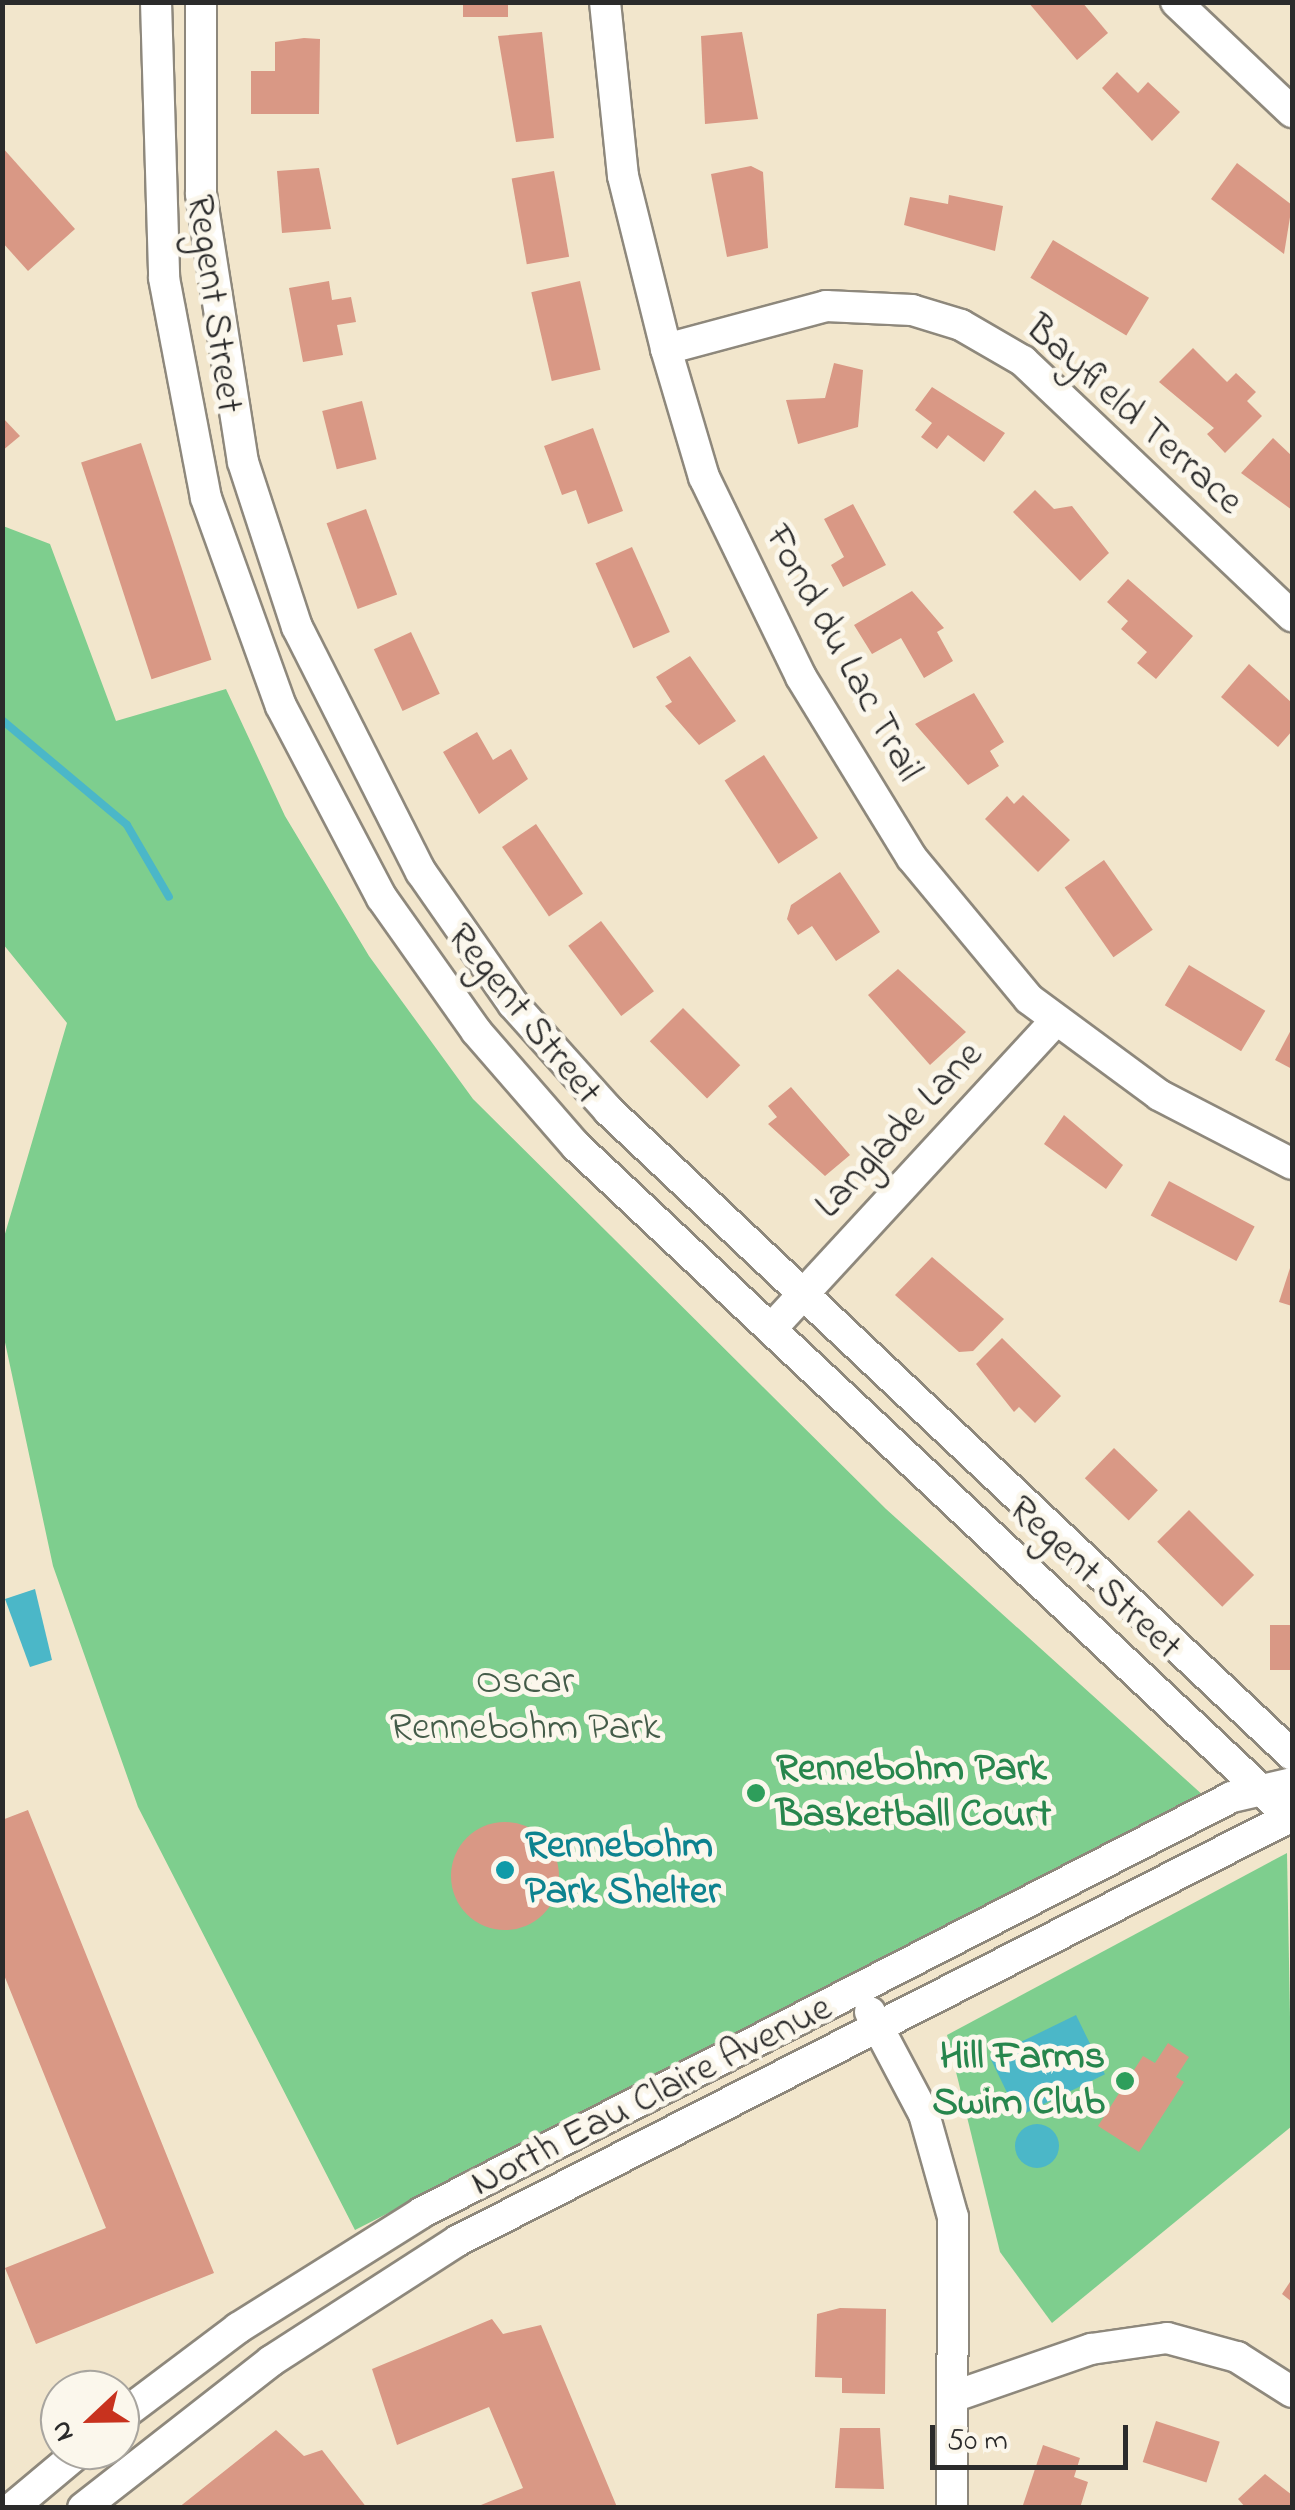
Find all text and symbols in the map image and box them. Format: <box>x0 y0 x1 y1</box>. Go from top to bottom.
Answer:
street label: Regent Street <box>174 192 252 416</box>
street label: Bayfield Terrace <box>1014 306 1252 526</box>
street label: Fond du Lac Trail <box>752 517 932 791</box>
street label: Regent Street <box>435 914 611 1116</box>
street label: Langlade Lane <box>806 1032 994 1230</box>
street label: Regent Street <box>997 1486 1191 1672</box>
park label: Oscar Rennebohm Park <box>390 1659 660 1753</box>
place label: Rennebohm Park Basketball Court <box>776 1746 1051 1840</box>
marker: Rennebohm Park Basketball Court <box>745 1782 767 1804</box>
place label: Rennebohm Park Shelter <box>525 1823 720 1917</box>
marker: Rennebohm Park Shelter <box>494 1859 516 1881</box>
street label: North Eau Claire Avenue <box>464 1985 840 2209</box>
place label: Hill Farms Swim Club <box>932 2034 1105 2128</box>
marker: Hill Farms Swim Club <box>1114 2070 1136 2092</box>
north arrow <box>40 2370 140 2470</box>
scale bar <box>935 2405 1132 2467</box>
text: N <box>41 2414 86 2447</box>
text: 50 m <box>947 2420 1008 2464</box>

